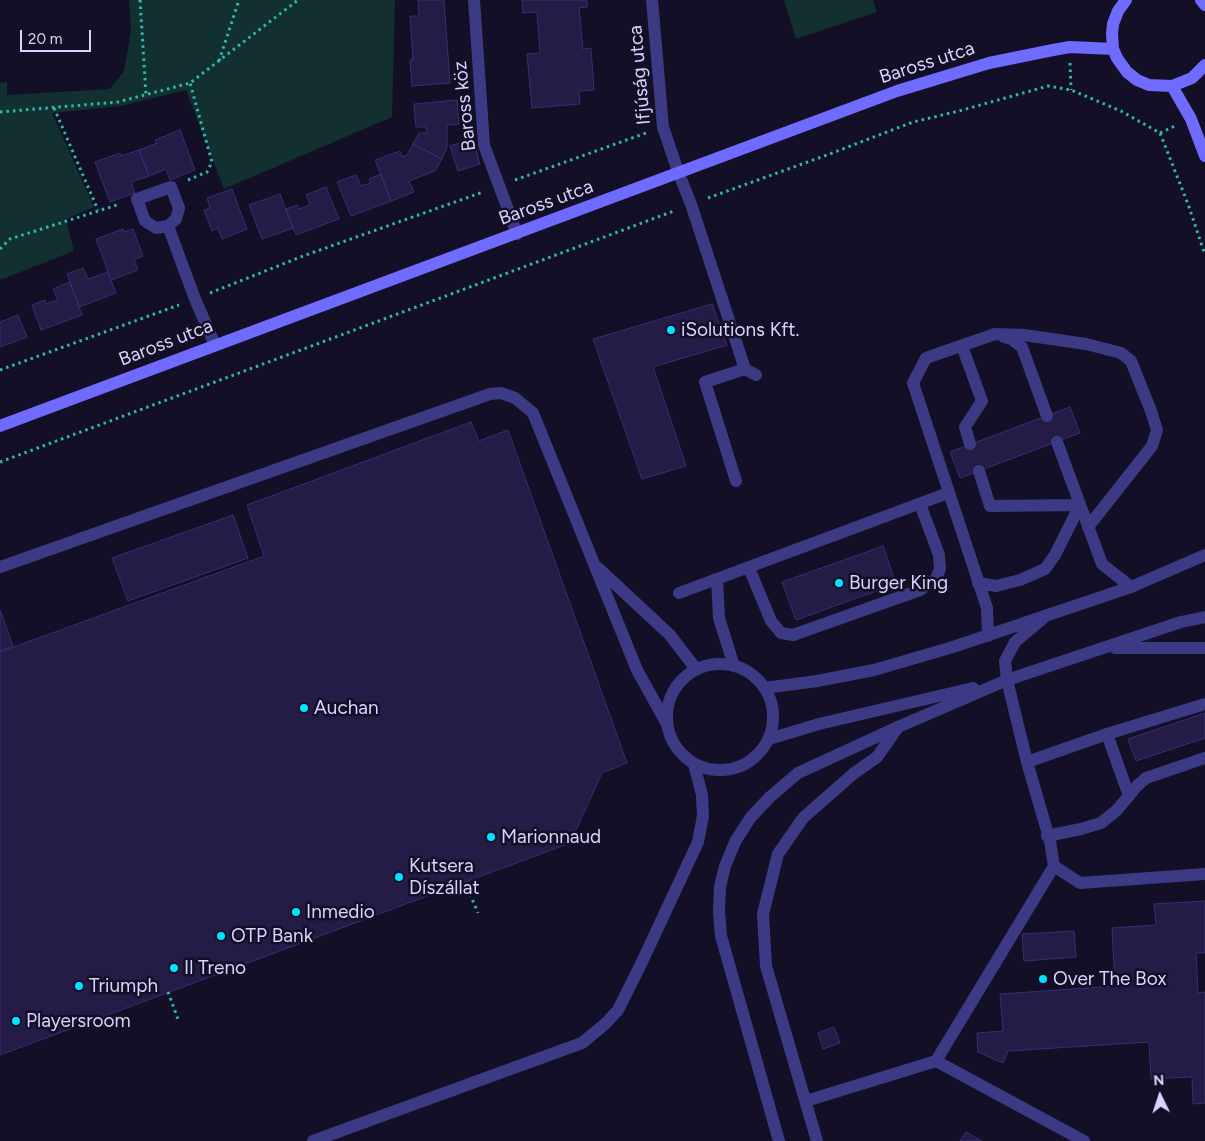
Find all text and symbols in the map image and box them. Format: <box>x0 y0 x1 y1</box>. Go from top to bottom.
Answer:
scale bar <box>22 20 94 52</box>
street label: Ifjúság utca <box>624 24 656 126</box>
text: 20 m <box>28 30 62 48</box>
street label: Baross utca <box>876 37 978 89</box>
street label: Baross köz <box>449 60 481 152</box>
street label: Baross utca <box>496 175 596 231</box>
street label: Baross utca <box>116 315 216 371</box>
place label: iSolutions Kft. <box>681 319 799 341</box>
marker: iSolutions Kft. <box>665 324 677 336</box>
place label: Burger King <box>849 572 948 594</box>
marker: Burger King <box>833 577 845 589</box>
place label: Auchan <box>314 697 379 719</box>
marker: Auchan <box>298 702 310 714</box>
place label: Marionnaud <box>501 826 601 848</box>
marker: Marionnaud <box>485 831 497 843</box>
place label: Kutsera Díszállat <box>409 855 480 899</box>
marker: Kutsera Díszállat <box>393 871 405 883</box>
place label: Inmedio <box>306 901 375 923</box>
marker: Inmedio <box>290 906 302 918</box>
place label: OTP Bank <box>231 925 313 947</box>
marker: OTP Bank <box>215 930 227 942</box>
place label: Il Treno <box>184 957 246 979</box>
marker: Il Treno <box>168 962 180 974</box>
place label: Over The Box <box>1053 968 1167 990</box>
marker: Over The Box <box>1037 973 1049 985</box>
place label: Triumph <box>89 975 158 997</box>
marker: Triumph <box>73 980 85 992</box>
place label: Playersroom <box>26 1010 131 1032</box>
marker: Playersroom <box>10 1015 22 1027</box>
north arrow <box>1135 1071 1185 1121</box>
text: N <box>1153 1072 1165 1089</box>

